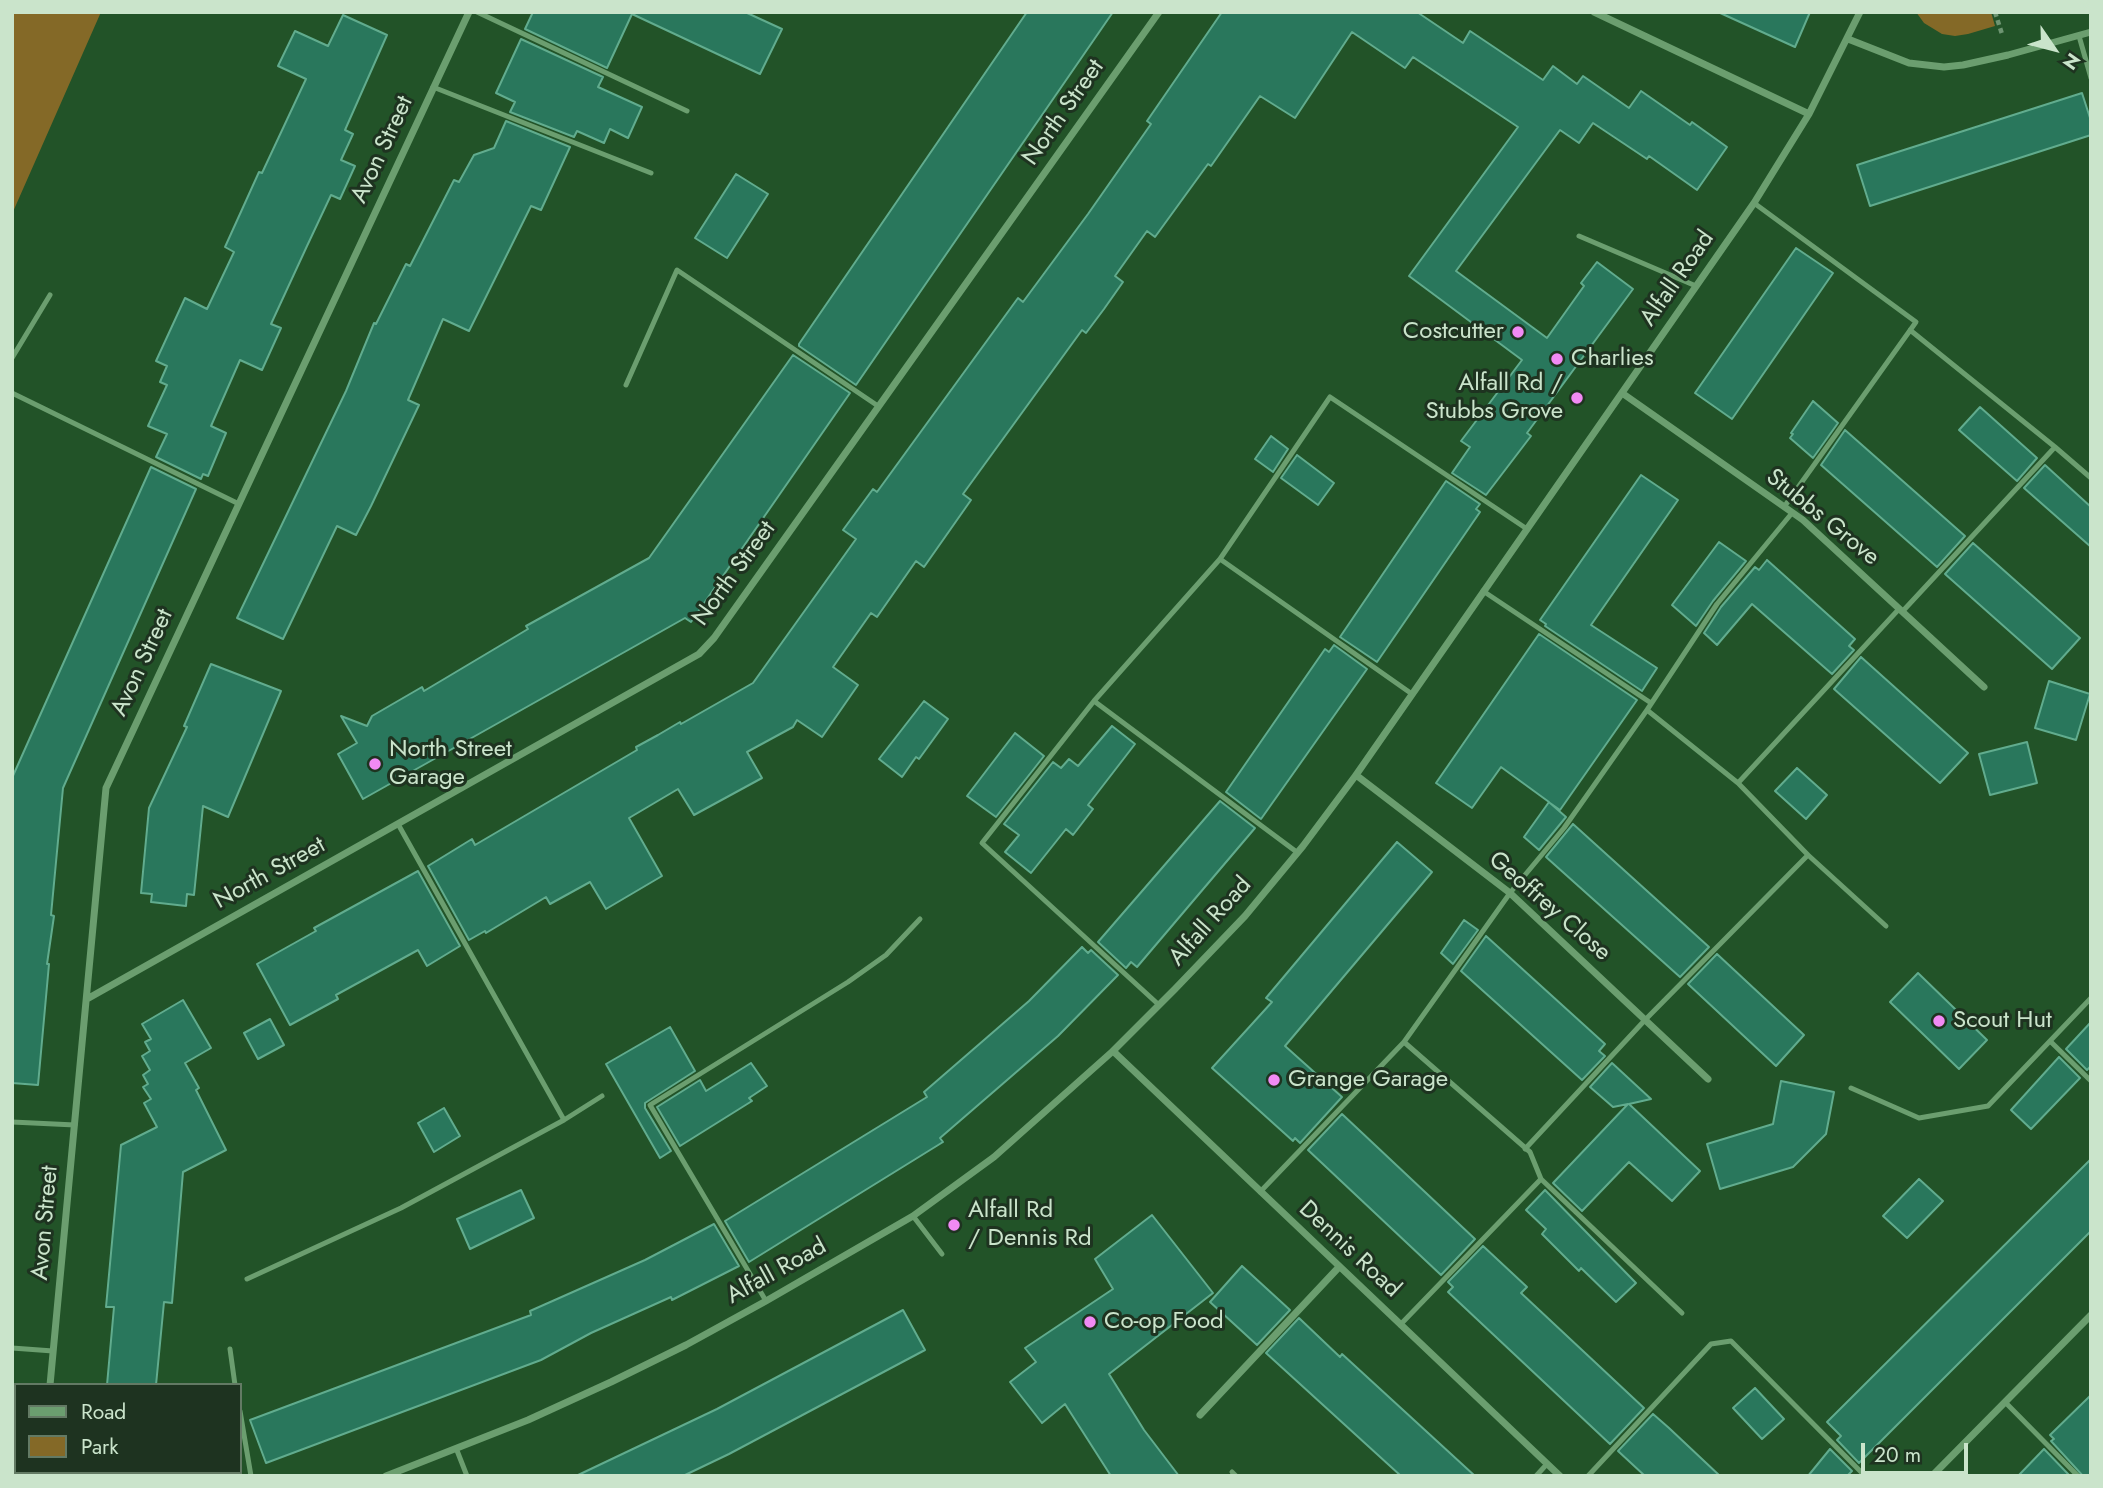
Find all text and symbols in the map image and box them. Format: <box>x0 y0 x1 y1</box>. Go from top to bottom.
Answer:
north arrow <box>2019 14 2089 84</box>
text: N <box>2056 47 2087 75</box>
street label: North Street <box>1017 54 1111 172</box>
street label: Avon Street <box>346 92 420 208</box>
street label: Alfall Road <box>1635 226 1721 332</box>
place label: Costcutter <box>1403 318 1504 346</box>
marker: Costcutter <box>1510 324 1526 340</box>
place label: Charlies <box>1571 345 1654 373</box>
marker: Charlies <box>1549 351 1565 367</box>
place label: Alfall Rd / Stubbs Grove <box>1425 370 1563 426</box>
marker: Alfall Rd / Stubbs Grove <box>1569 390 1585 406</box>
street label: Stubbs Grove <box>1760 464 1884 572</box>
street label: North Street <box>687 516 783 632</box>
street label: Avon Street <box>106 605 180 721</box>
place label: North Street Garage <box>389 736 512 792</box>
marker: North Street Garage <box>367 756 383 772</box>
street label: North Street <box>209 832 331 916</box>
street label: Geoffrey Close <box>1482 846 1616 968</box>
street label: Alfall Road <box>1164 872 1258 972</box>
place label: Scout Hut <box>1953 1007 2052 1035</box>
marker: Scout Hut <box>1931 1013 1947 1029</box>
place label: Grange Garage <box>1288 1066 1448 1094</box>
marker: Grange Garage <box>1266 1072 1282 1088</box>
street label: Avon Street <box>27 1164 65 1282</box>
street label: Dennis Road <box>1292 1196 1406 1304</box>
place label: Alfall Rd / Dennis Rd <box>968 1197 1092 1253</box>
marker: Alfall Rd / Dennis Rd <box>946 1217 962 1233</box>
street label: Alfall Road <box>722 1233 832 1311</box>
place label: Co-op Food <box>1104 1308 1224 1336</box>
marker: Co-op Food <box>1082 1314 1098 1330</box>
legend <box>14 1383 242 1474</box>
text: Road <box>81 1397 126 1427</box>
scale bar <box>1865 1428 1972 1472</box>
text: Park <box>81 1432 118 1462</box>
text: 20 m <box>1874 1440 1921 1470</box>

